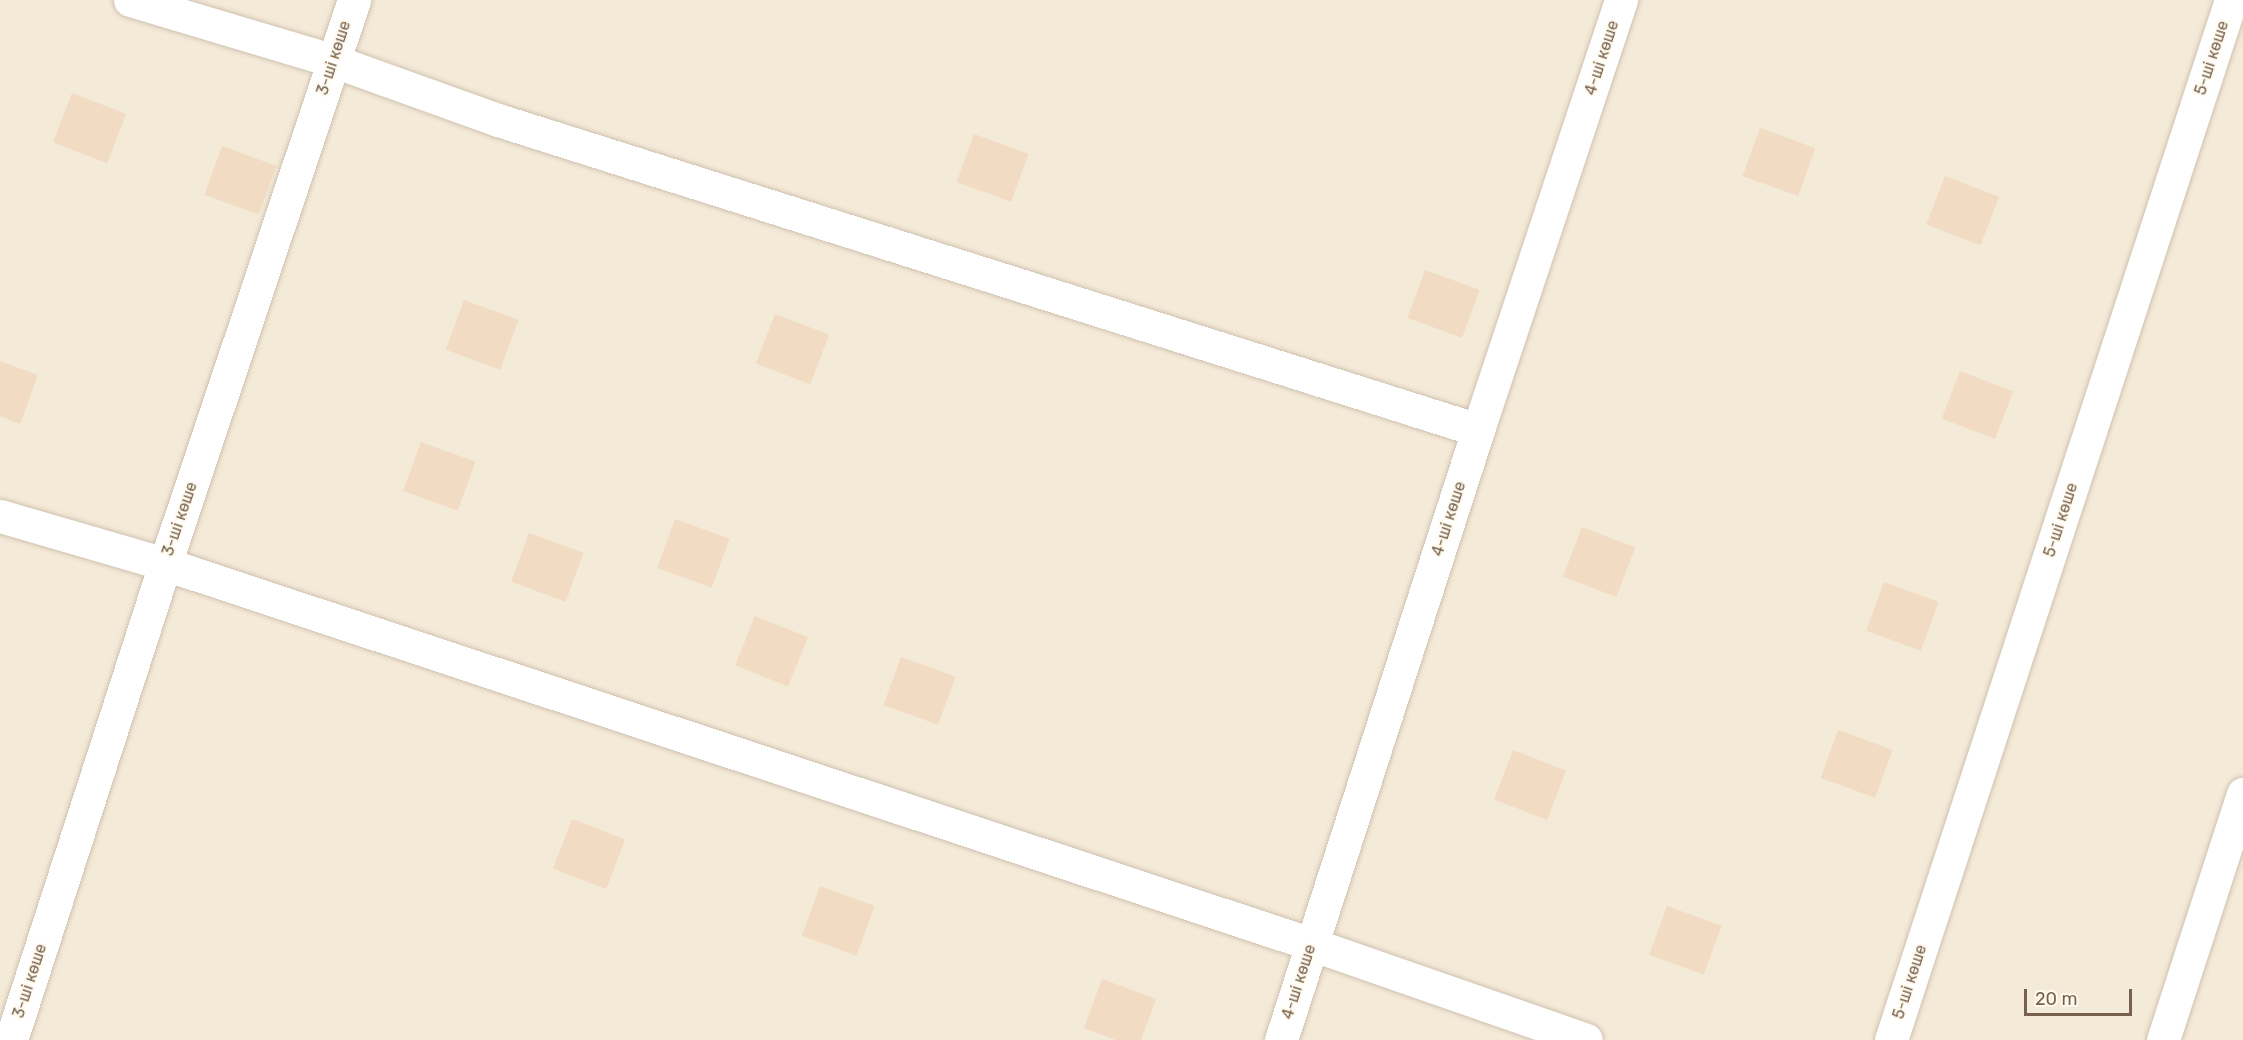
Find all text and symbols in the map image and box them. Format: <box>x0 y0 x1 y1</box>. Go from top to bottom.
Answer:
street label: 3-ші көше <box>313 18 355 98</box>
street label: 4-ші көше <box>1581 18 1623 98</box>
street label: 5-ші көше <box>2191 18 2233 98</box>
street label: 3-ші көше <box>158 479 202 559</box>
street label: 4-ші көше <box>1428 479 1470 559</box>
street label: 5-ші көше <box>2040 480 2082 560</box>
street label: 3-ші көше <box>9 941 51 1021</box>
street label: 4-ші көше <box>1278 942 1320 1022</box>
street label: 5-ші көше <box>1889 942 1931 1022</box>
scale bar <box>2027 977 2135 1015</box>
text: 20 m <box>2035 988 2077 1010</box>

